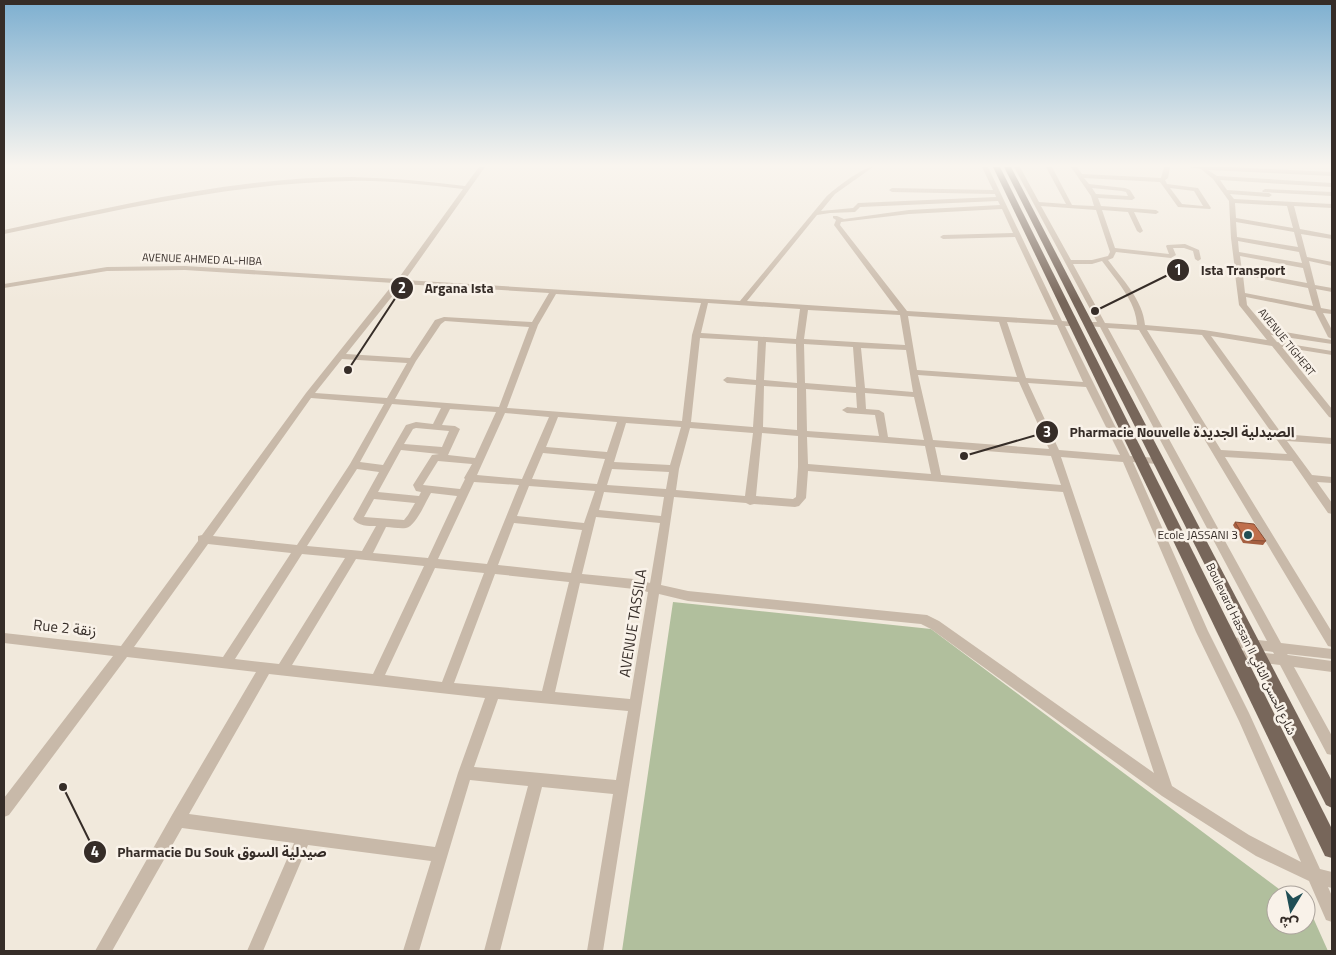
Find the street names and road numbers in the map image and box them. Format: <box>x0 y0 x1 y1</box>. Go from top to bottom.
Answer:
street label: AVENUE AHMED AL-HIBA <box>142 249 263 269</box>
street label: AVENUE TIGHERT <box>1255 305 1319 379</box>
street label: Boulevard Hassan II شارع الحسن الثاني <box>1201 559 1302 739</box>
street label: AVENUE TASSILA <box>613 567 652 679</box>
street label: Rue 2 زنقة <box>32 613 98 642</box>

